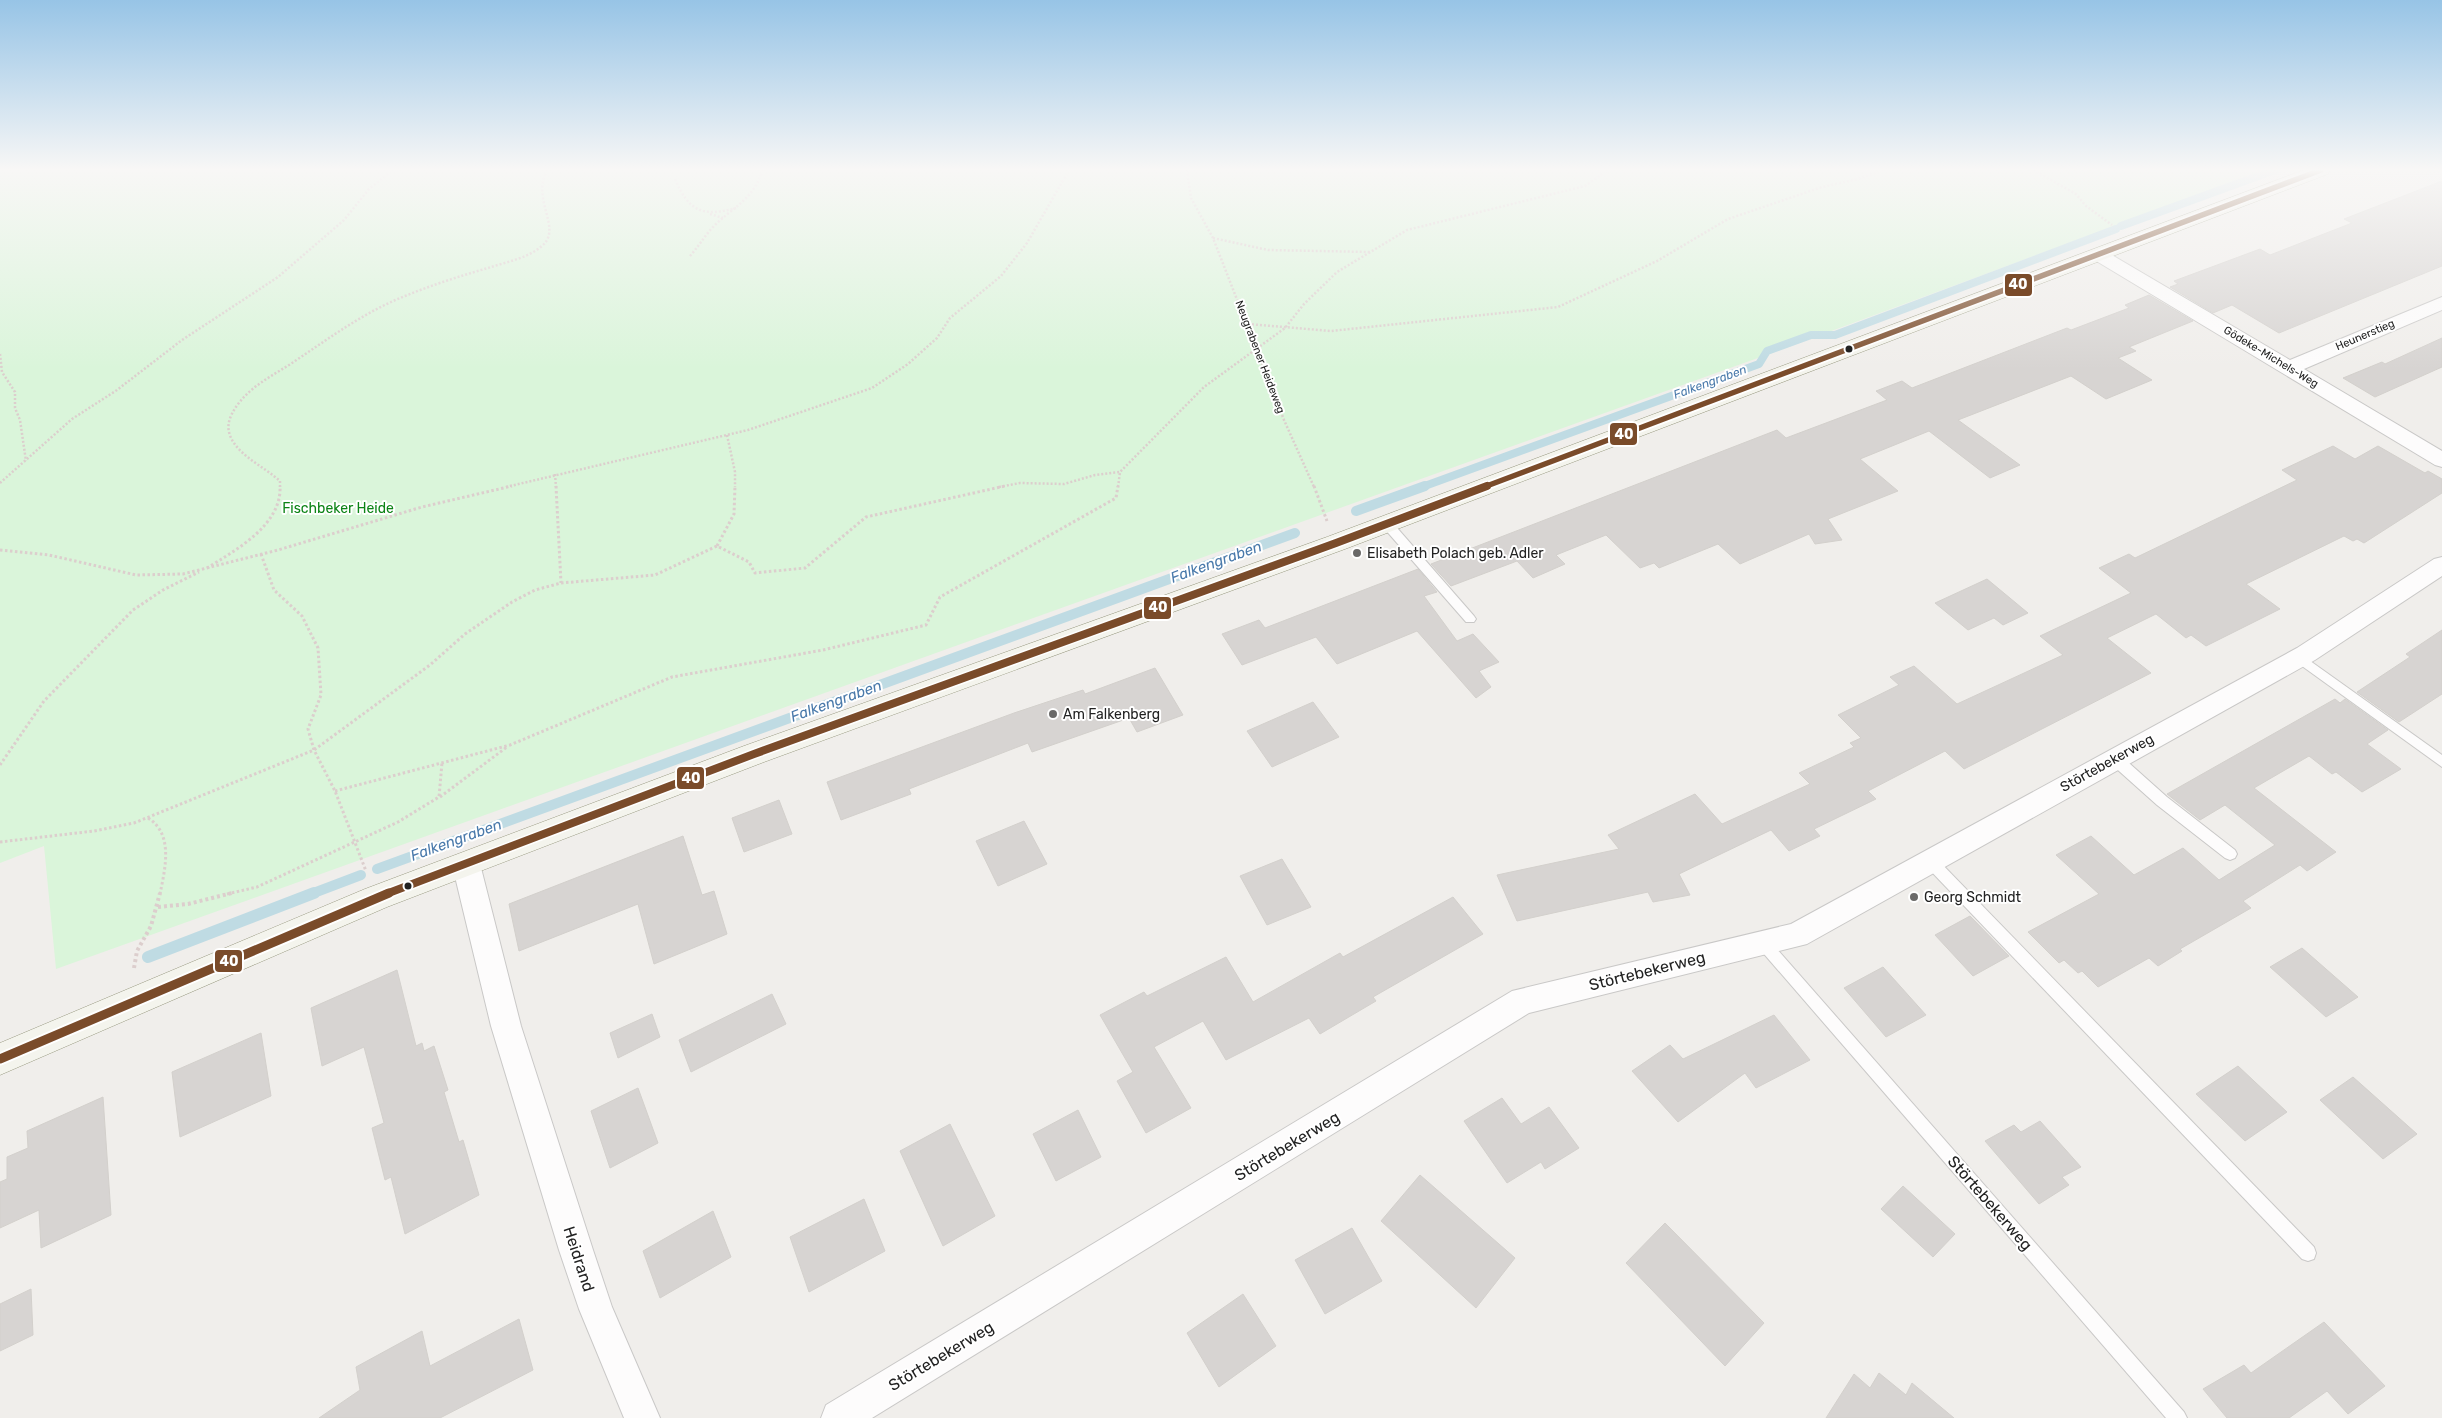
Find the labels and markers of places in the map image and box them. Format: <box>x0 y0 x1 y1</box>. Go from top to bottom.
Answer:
unlabelled marker <box>1844 344 1854 354</box>
place label: Elisabeth Polach geb. Adler <box>1367 545 1544 562</box>
marker: Elisabeth Polach geb. Adler <box>1351 547 1363 559</box>
place label: Am Falkenberg <box>1063 706 1160 723</box>
marker: Am Falkenberg <box>1047 708 1059 720</box>
unlabelled marker <box>403 881 413 891</box>
place label: Georg Schmidt <box>1924 889 2021 906</box>
marker: Georg Schmidt <box>1908 891 1920 903</box>

